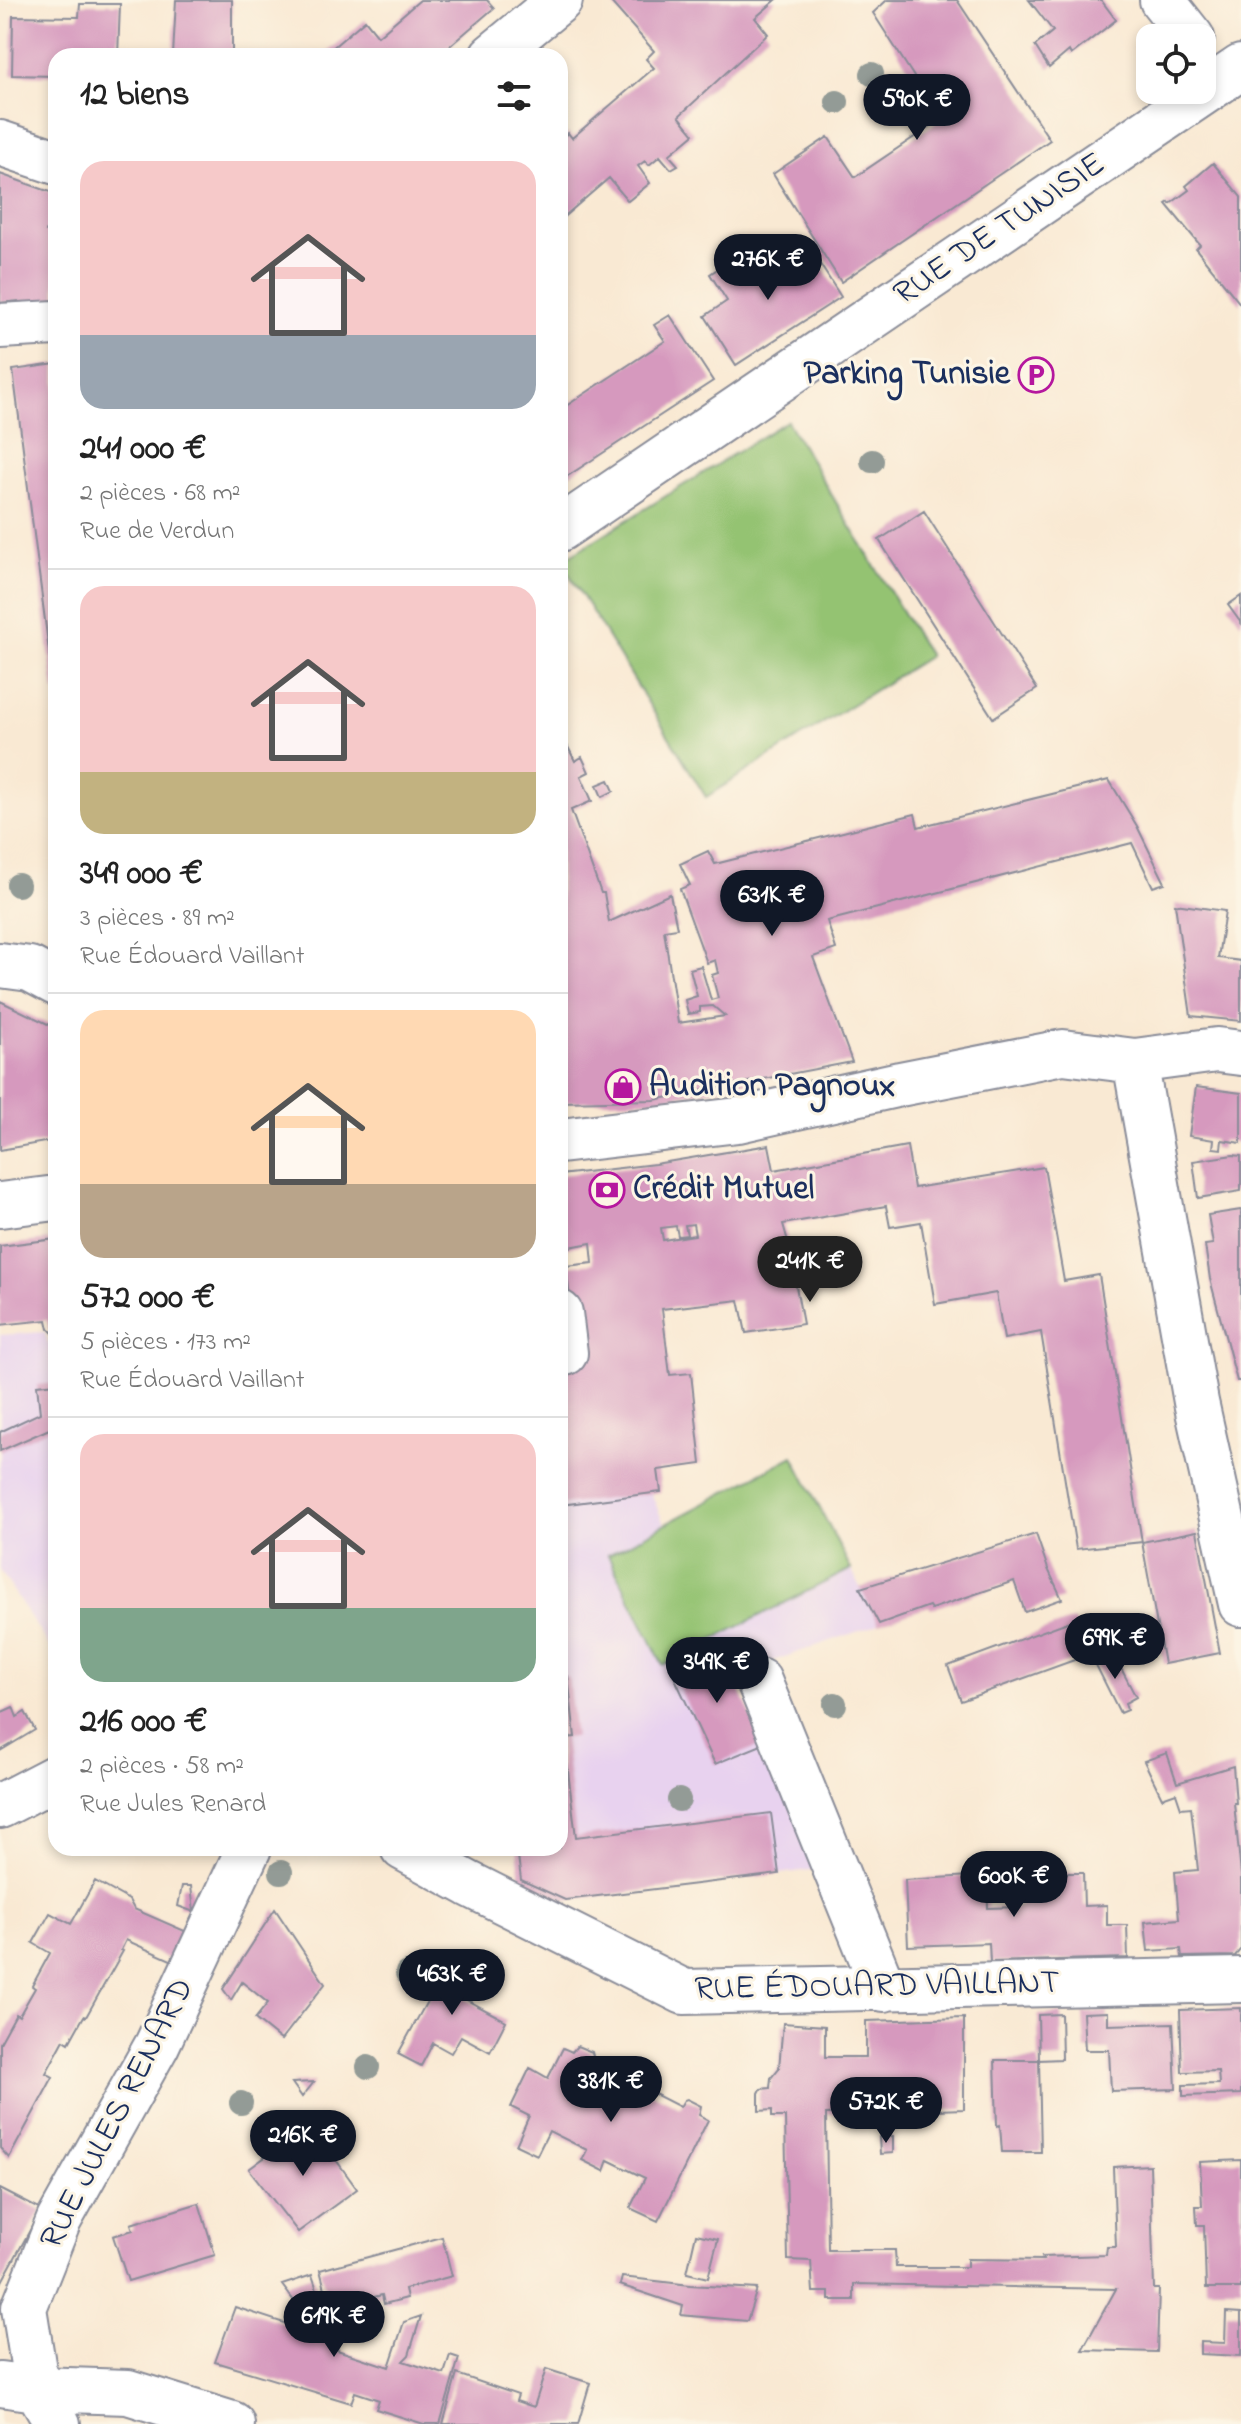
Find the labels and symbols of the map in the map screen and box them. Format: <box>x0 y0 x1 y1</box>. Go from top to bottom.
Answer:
pin: 590K € <box>852 74 982 142</box>
street label: RUE DE TUNISIE <box>884 141 1116 319</box>
pin: 276K € <box>703 234 833 302</box>
place label: Parking Tunisie <box>804 350 1011 401</box>
parking icon: Parking Tunisie <box>1017 356 1055 394</box>
pin: 631K € <box>707 870 837 938</box>
place label: Audition Pagnoux <box>649 1062 895 1113</box>
shop icon: Audition Pagnoux <box>604 1068 642 1106</box>
place label: Crédit Mutuel <box>633 1165 814 1215</box>
bank icon: Crédit Mutuel <box>588 1171 626 1209</box>
pin: 241K € <box>745 1236 875 1304</box>
pin: 699K € <box>1050 1613 1180 1681</box>
pin: 349K € <box>652 1637 782 1705</box>
pin: 600K € <box>949 1851 1079 1919</box>
pin: 463K € <box>387 1949 517 2017</box>
street label: RUE ÉDOUARD VAILLANT <box>694 1959 1060 2015</box>
street label: RUE JULES RENARD <box>28 1970 208 2258</box>
pin: 381K € <box>546 2056 676 2124</box>
pin: 572K € <box>821 2077 951 2145</box>
pin: 216K € <box>238 2110 368 2178</box>
pin: 619K € <box>269 2291 399 2359</box>

